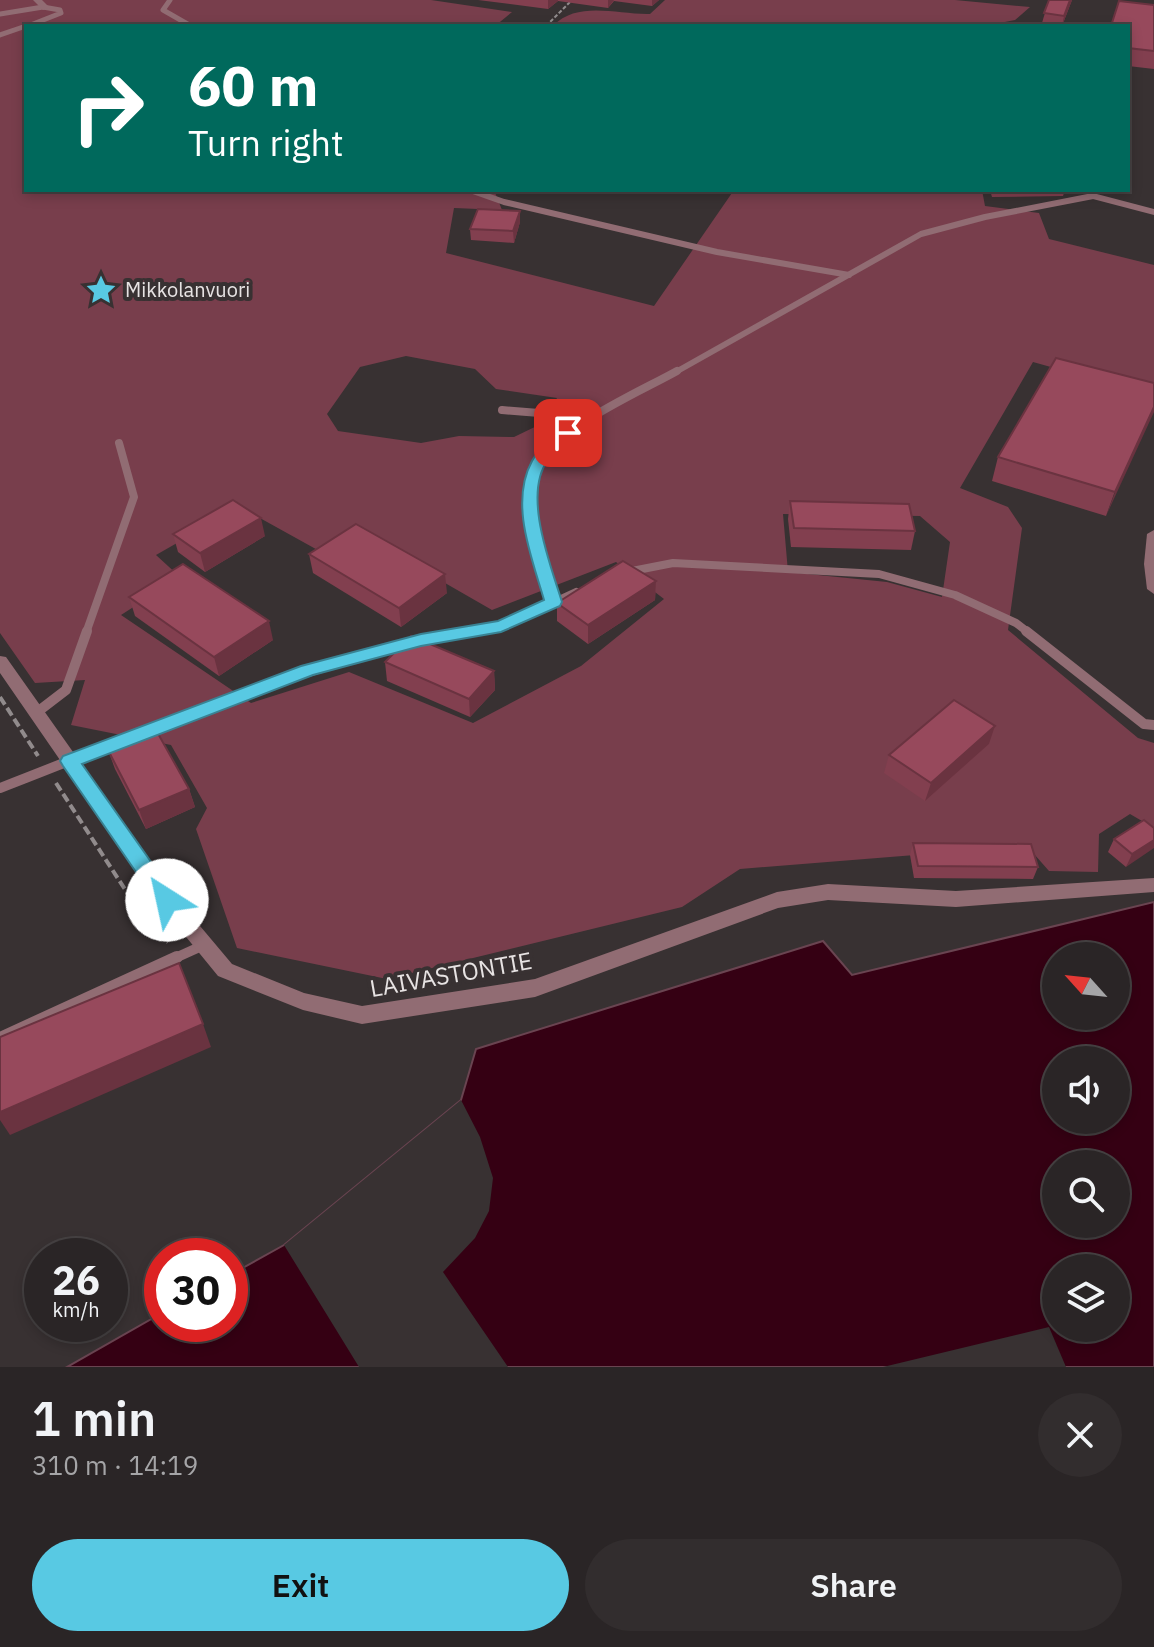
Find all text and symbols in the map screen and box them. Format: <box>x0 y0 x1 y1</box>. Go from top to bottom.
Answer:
text: 60 m <box>188 49 318 121</box>
icon: right <box>56 56 160 160</box>
text: Turn right <box>188 119 344 166</box>
place icon: Mikkolanvuori <box>84 273 118 307</box>
place label: Mikkolanvuori <box>125 276 250 303</box>
pin <box>534 399 602 467</box>
icon: arrive <box>546 411 590 455</box>
position arrow <box>125 858 209 942</box>
north arrow <box>1042 942 1130 1030</box>
map controls <box>1042 942 1130 1342</box>
street label: LAIVASTONTIE <box>367 944 535 1004</box>
button: sound <box>1042 1046 1130 1134</box>
button: search <box>1042 1150 1130 1238</box>
speed limit sign: 30 <box>144 1238 248 1342</box>
text: 26 <box>52 1254 100 1306</box>
button: layers <box>1042 1254 1130 1342</box>
text: km/h <box>52 1296 100 1323</box>
text: 1 min <box>32 1387 156 1449</box>
button: close <box>1038 1393 1122 1477</box>
text: 310 m · 14:19 <box>32 1448 198 1482</box>
button: Exit <box>32 1539 569 1631</box>
button: Share <box>585 1539 1122 1631</box>

